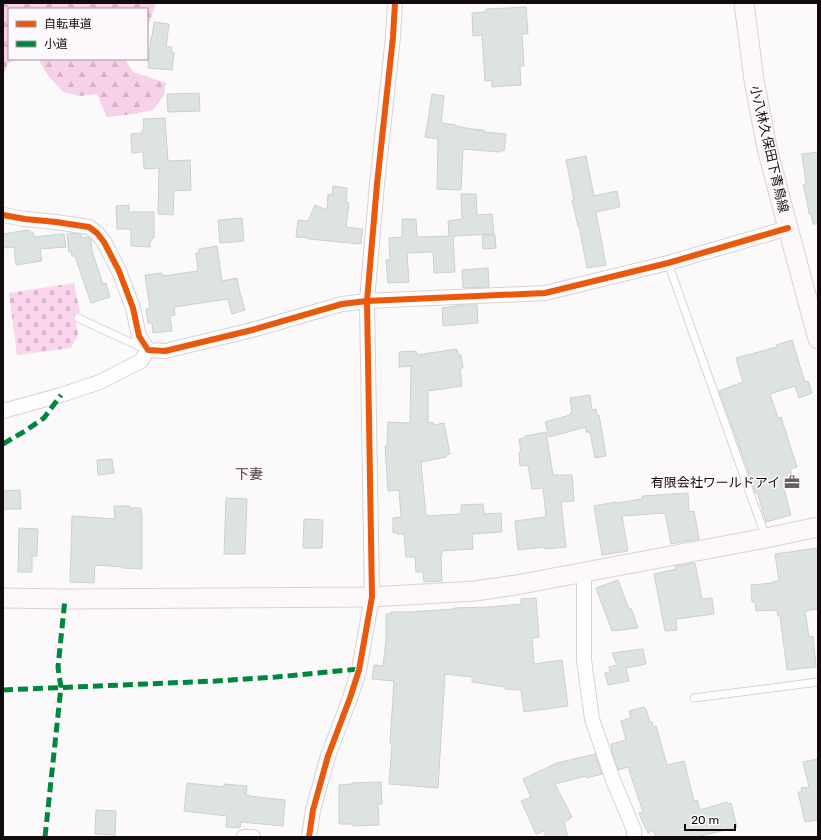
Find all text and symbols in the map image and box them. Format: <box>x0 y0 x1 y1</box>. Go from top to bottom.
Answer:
legend <box>8 8 148 60</box>
text: 自転車道 <box>44 17 92 31</box>
text: 小道 <box>44 37 68 51</box>
street label: 小八林久保田下青鳥線 <box>748 84 791 214</box>
district label: 下妻 <box>235 466 263 483</box>
office icon: 有限会社ワールドアイ <box>783 473 801 491</box>
place label: 有限会社ワールドアイ <box>651 475 780 490</box>
scale bar <box>685 806 735 832</box>
text: 20 m <box>691 813 719 827</box>

